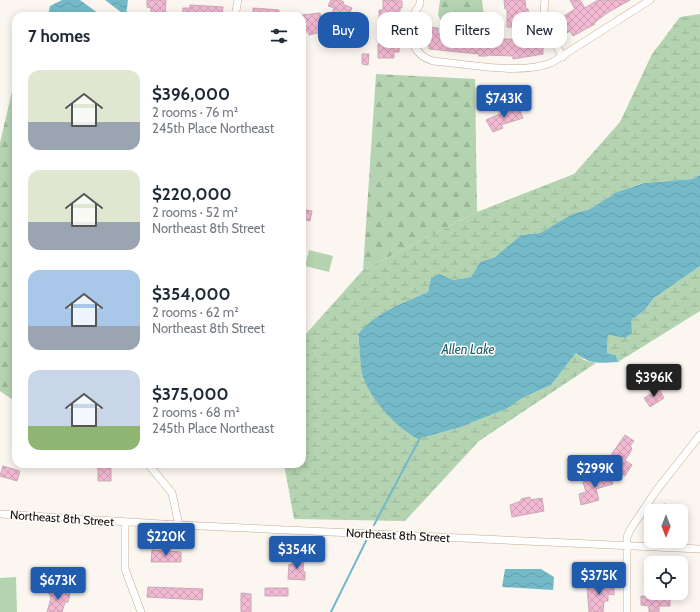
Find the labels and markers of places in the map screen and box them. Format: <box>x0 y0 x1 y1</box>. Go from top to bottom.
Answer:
pin: $743K <box>476 85 532 119</box>
pin: $396K <box>626 364 682 398</box>
pin: $299K <box>567 455 623 489</box>
pin: $220K <box>138 523 194 557</box>
pin: $354K <box>269 536 325 570</box>
pin: $375K <box>571 562 627 596</box>
pin: $673K <box>30 567 86 601</box>

